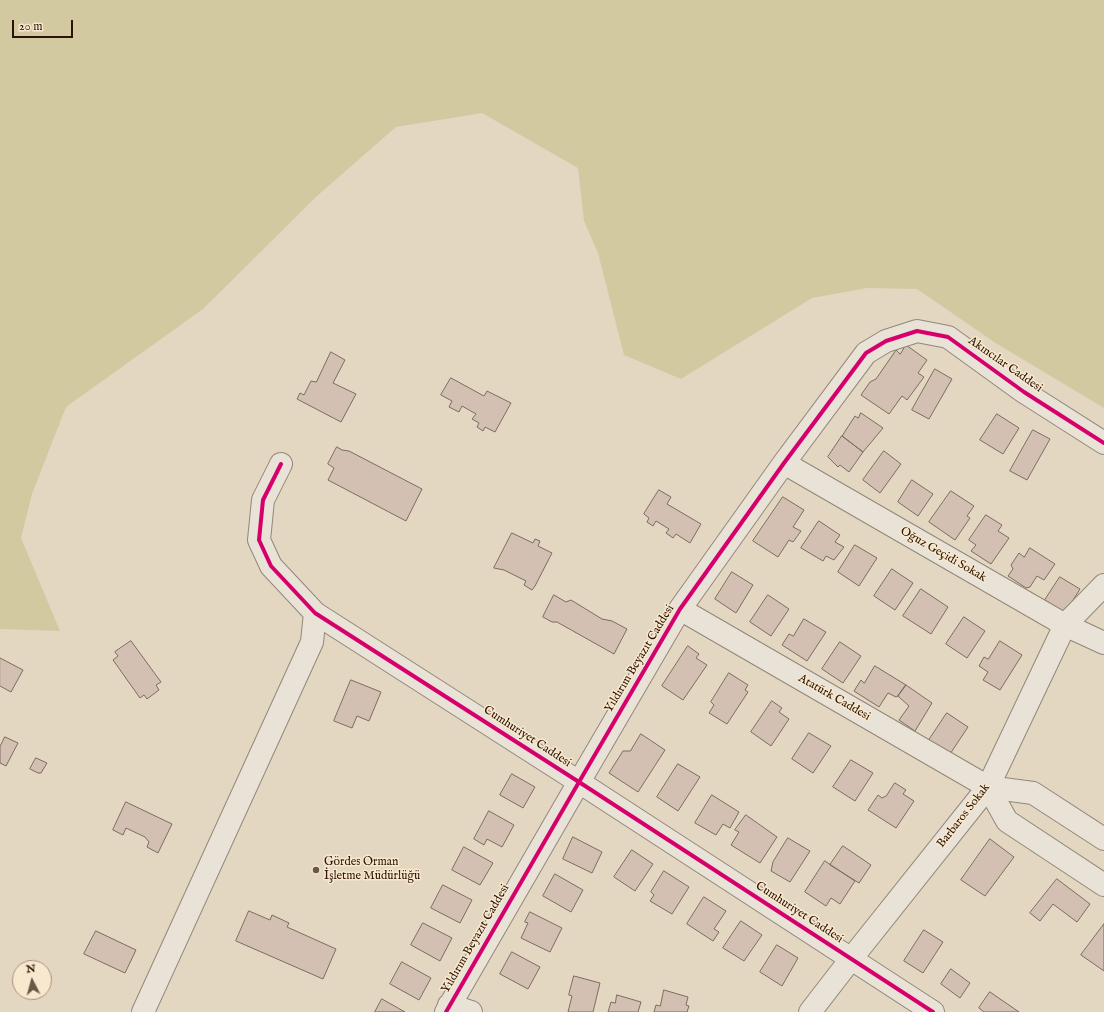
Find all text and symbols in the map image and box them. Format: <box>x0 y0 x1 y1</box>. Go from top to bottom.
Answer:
scale bar <box>14 12 75 38</box>
text: 20 m <box>19 19 42 34</box>
street label: Akıncılar Caddesi <box>965 334 1045 396</box>
street label: Oğuz Geçidi Sokak <box>897 525 989 585</box>
street label: Yıldırım Beyazıt Caddesi <box>602 603 678 715</box>
street label: Atatürk Caddesi <box>795 672 873 724</box>
street label: Cumhuriyet Caddesi <box>480 703 574 771</box>
street label: Barbaros Sokak <box>934 781 994 851</box>
place label: Gördes Orman İşletme Müdürlüğü <box>324 856 420 884</box>
marker: Gördes Orman İşletme Müdürlüğü <box>311 865 321 875</box>
street label: Cumhuriyet Caddesi <box>752 879 846 947</box>
street label: Yıldırım Beyazıt Caddesi <box>439 882 513 996</box>
north arrow <box>12 960 52 1000</box>
text: N <box>25 962 36 977</box>

